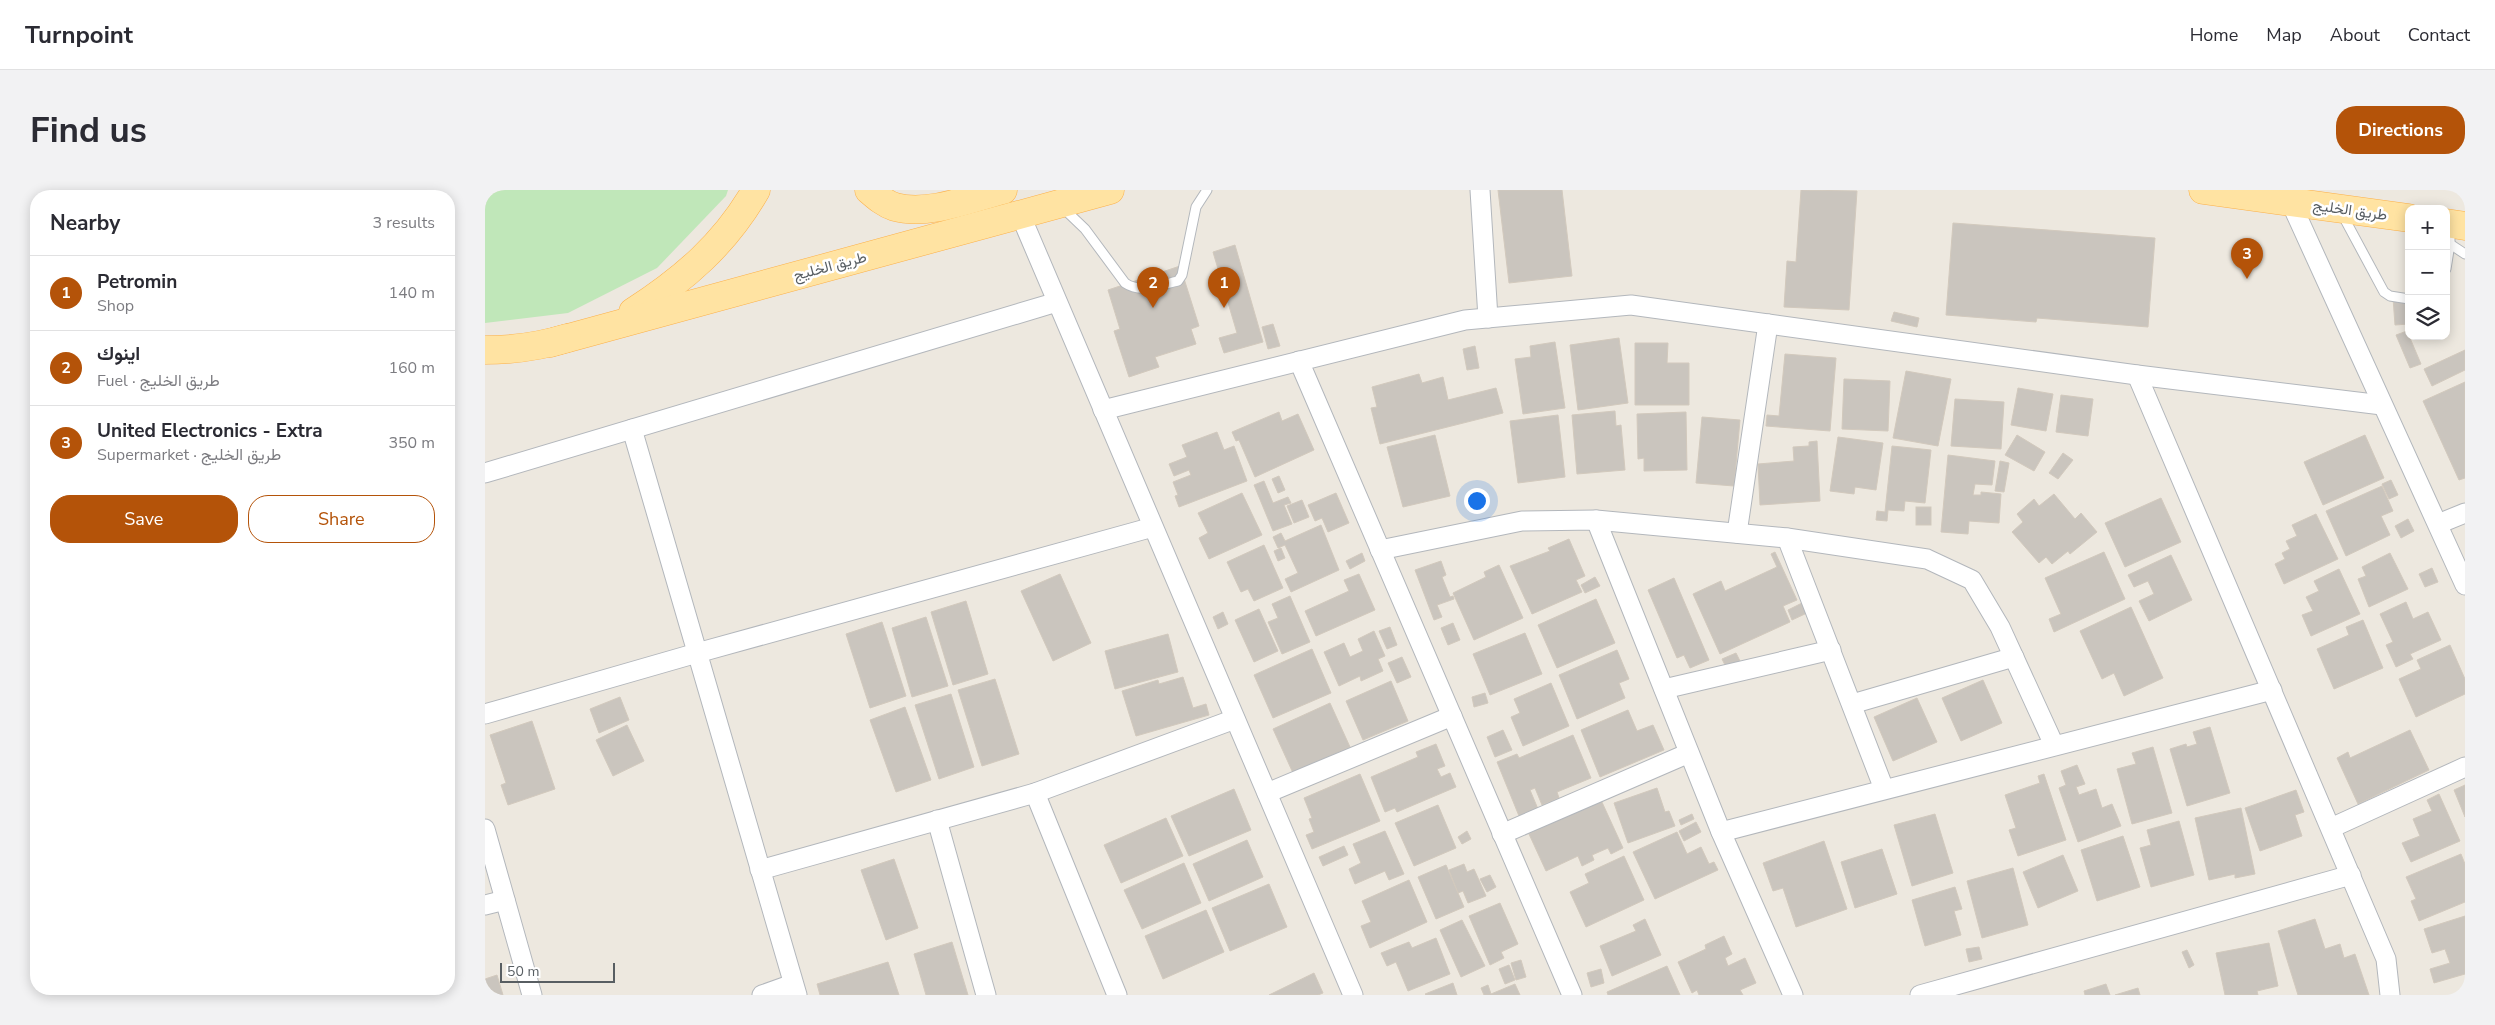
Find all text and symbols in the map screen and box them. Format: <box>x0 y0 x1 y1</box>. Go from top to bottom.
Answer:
text: Turnpoint <box>25 19 133 51</box>
text: Home <box>2190 23 2238 47</box>
text: Map <box>2266 23 2302 47</box>
text: About <box>2330 23 2380 47</box>
text: Contact <box>2408 23 2470 47</box>
button: Directions <box>2336 106 2465 154</box>
text: Find us <box>30 107 147 154</box>
street label: طريق الخليج <box>2311 195 2389 226</box>
map controls <box>2405 205 2450 340</box>
button: + <box>2405 205 2450 250</box>
text: Nearby <box>50 209 120 237</box>
text: 3 results <box>373 212 435 234</box>
pin: 3 <box>2231 238 2263 279</box>
street label: طريق الخليج <box>791 247 869 286</box>
button: − <box>2405 250 2450 295</box>
pin: 2 <box>1137 267 1169 308</box>
pin: 1 <box>1208 267 1240 308</box>
text: Petromin <box>97 269 177 295</box>
text: 1 <box>61 282 71 304</box>
text: 140 m <box>388 282 435 304</box>
text: Shop <box>97 295 134 317</box>
button: layers <box>2405 295 2450 340</box>
text: اينوك <box>97 341 140 367</box>
text: 2 <box>61 357 71 379</box>
text: 160 m <box>388 357 435 379</box>
text: Fuel · طريق الخليج <box>97 370 220 392</box>
text: United Electronics - Extra <box>97 418 323 444</box>
text: 3 <box>61 432 71 454</box>
text: 350 m <box>388 432 435 454</box>
text: Supermarket · طريق الخليج <box>97 444 281 466</box>
your location <box>1464 488 1490 514</box>
button: Save <box>50 495 238 543</box>
button: Share <box>248 495 435 543</box>
scale bar <box>500 960 615 983</box>
text: 50 m <box>507 962 539 981</box>

